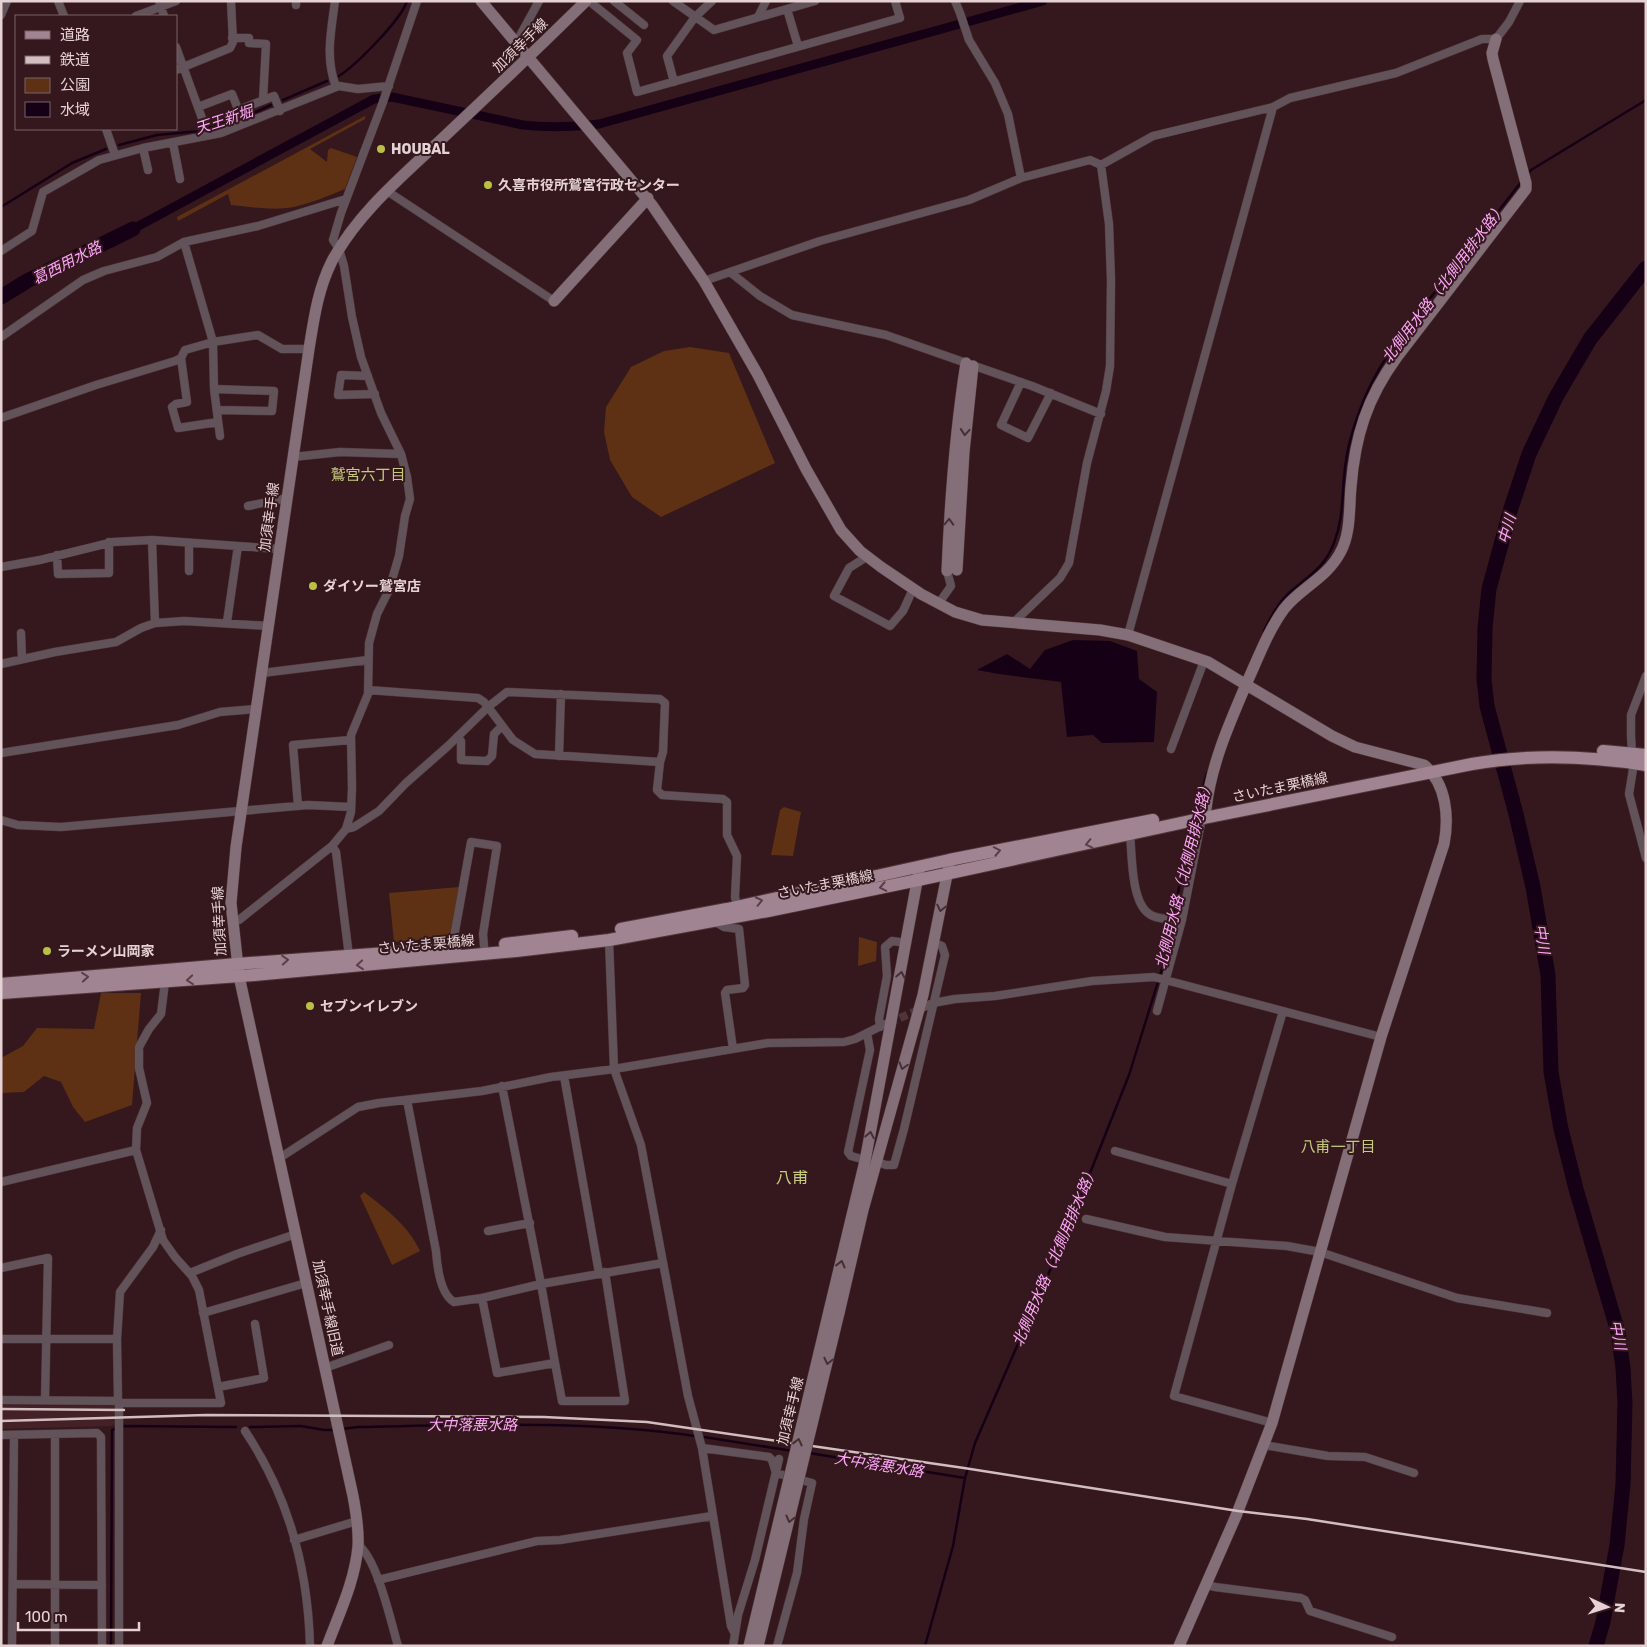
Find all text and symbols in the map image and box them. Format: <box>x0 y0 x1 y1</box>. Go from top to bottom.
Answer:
legend <box>15 15 178 130</box>
street label: 加須幸手線 <box>489 15 551 76</box>
text: 道路 <box>60 26 90 44</box>
text: 鉄道 <box>60 51 90 69</box>
text: 公園 <box>60 76 90 94</box>
text: 水域 <box>60 101 90 119</box>
water label: 天王新堀 <box>193 102 257 138</box>
place label: HOUBAL <box>391 141 450 158</box>
marker: HOUBAL <box>375 143 387 155</box>
place label: 久喜市役所鷲宮行政センター <box>498 177 680 194</box>
marker: 久喜市役所鷲宮行政センター <box>482 179 494 191</box>
water label: 北側用水路（北側用排水路） <box>1378 200 1510 366</box>
water label: 葛西用水路 <box>29 237 106 288</box>
one-way arrow <box>960 428 971 436</box>
district label: 鷲宮六丁目 <box>330 466 406 484</box>
street label: 加須幸手線 <box>256 481 283 553</box>
water label: 中川 <box>1494 510 1520 546</box>
one-way arrow <box>944 518 955 526</box>
place label: ダイソー鷲宮店 <box>323 578 421 595</box>
marker: ダイソー鷲宮店 <box>307 580 319 592</box>
street label: さいたま栗橋線 <box>1231 769 1330 806</box>
water label: 北側用水路（北側用排水路） <box>1152 777 1216 971</box>
one-way arrow <box>1085 838 1094 849</box>
one-way arrow <box>993 846 1001 857</box>
street label: さいたま栗橋線 <box>776 867 875 902</box>
one-way arrow <box>879 882 888 892</box>
street label: 加須幸手線 <box>209 886 230 956</box>
one-way arrow <box>754 896 763 907</box>
one-way arrow <box>936 904 947 913</box>
water label: 中川 <box>1531 923 1554 957</box>
street label: さいたま栗橋線 <box>377 932 475 957</box>
place label: ラーメン山岡家 <box>57 943 154 960</box>
marker: ラーメン山岡家 <box>41 945 53 957</box>
one-way arrow <box>282 955 290 966</box>
one-way arrow <box>355 959 363 970</box>
one-way arrow <box>895 971 905 980</box>
one-way arrow <box>81 972 89 983</box>
one-way arrow <box>186 974 194 985</box>
place label: セブンイレブン <box>320 998 418 1015</box>
marker: セブンイレブン <box>304 1000 316 1012</box>
one-way arrow <box>898 1062 909 1071</box>
one-way arrow <box>864 1131 875 1139</box>
district label: 八甫一丁目 <box>1300 1138 1376 1156</box>
water label: 北側用水路（北側用排水路） <box>1009 1163 1101 1349</box>
district label: 八甫 <box>776 1168 808 1187</box>
street label: 加須幸手線旧道 <box>309 1258 346 1358</box>
one-way arrow <box>835 1259 846 1268</box>
water label: 中川 <box>1606 1319 1630 1353</box>
one-way arrow <box>823 1356 834 1365</box>
street label: 加須幸手線 <box>774 1375 807 1447</box>
water label: 大中落悪水路 <box>427 1416 519 1434</box>
one-way arrow <box>792 1438 803 1447</box>
water label: 大中落悪水路 <box>833 1449 927 1481</box>
one-way arrow <box>785 1514 795 1522</box>
north arrow <box>1582 1582 1632 1632</box>
scale bar <box>18 1600 139 1632</box>
text: N <box>1611 1602 1628 1613</box>
text: 100 m <box>25 1608 67 1626</box>

